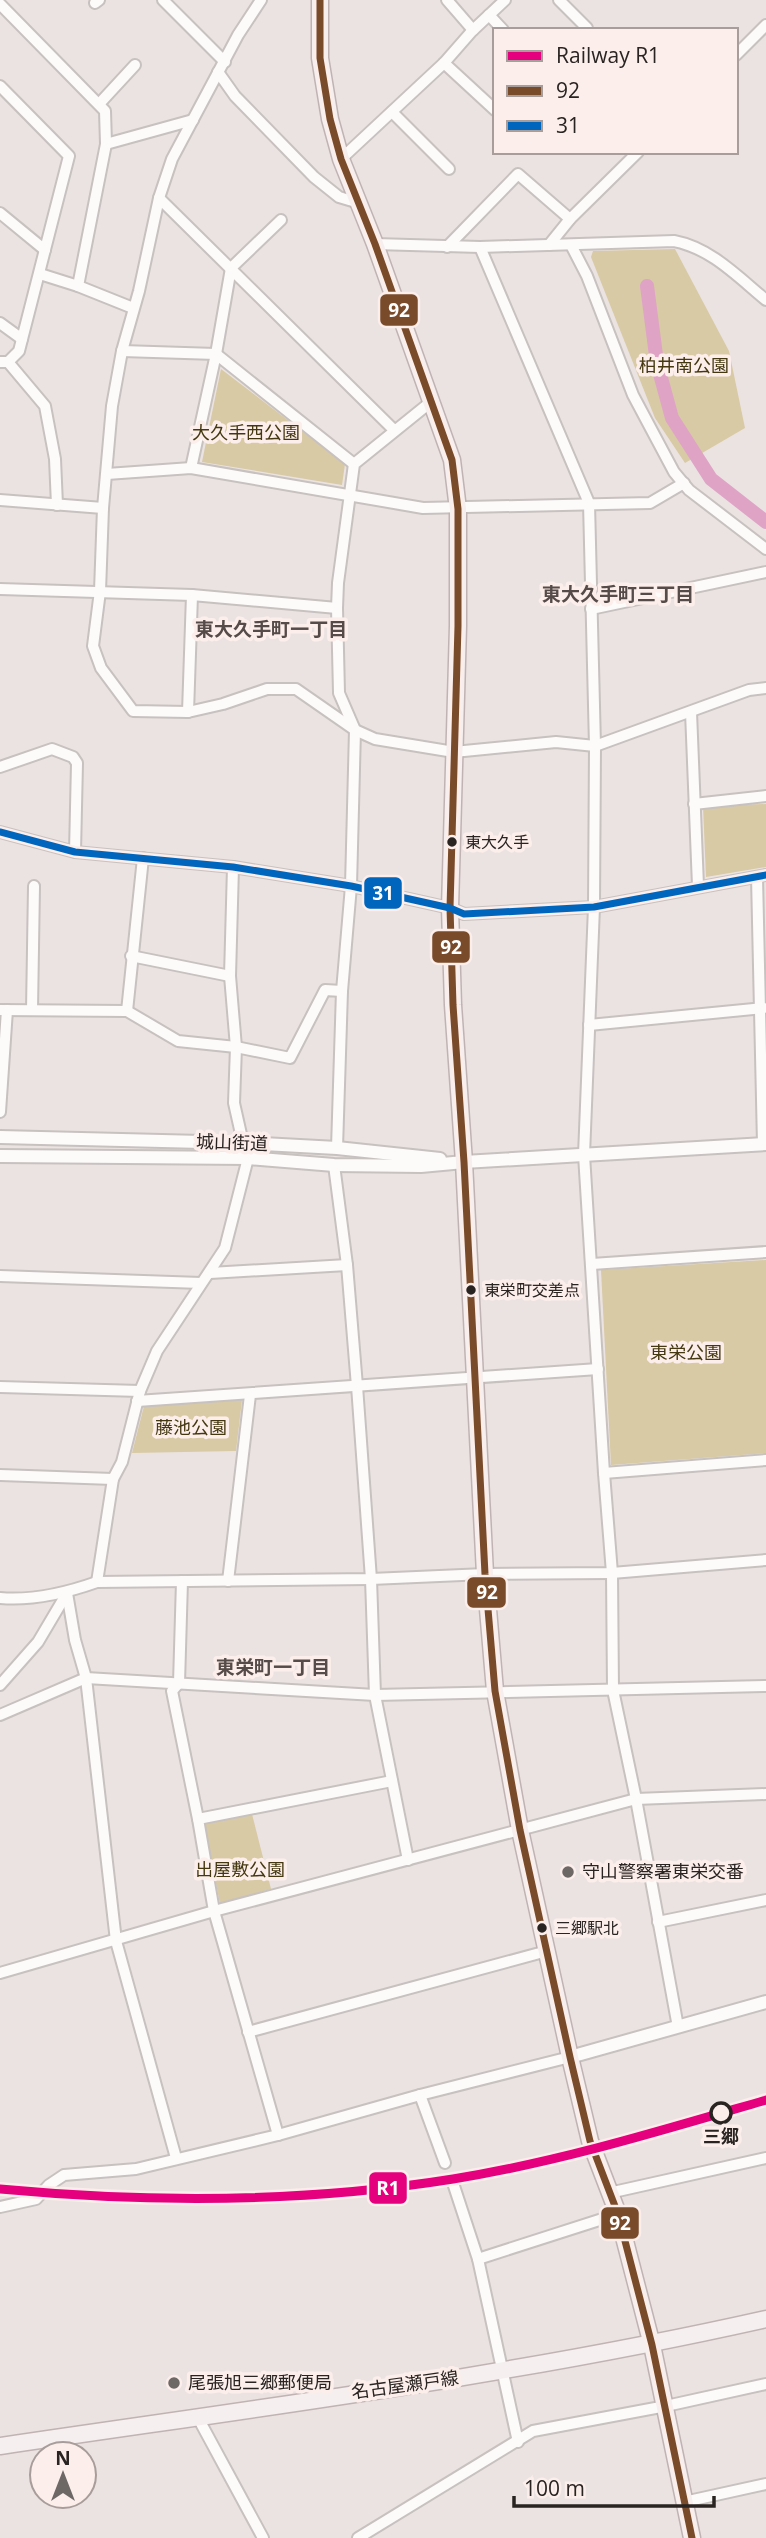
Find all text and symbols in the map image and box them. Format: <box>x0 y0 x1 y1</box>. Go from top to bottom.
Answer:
legend <box>493 28 738 154</box>
text: Railway R1 <box>556 41 660 69</box>
text: 92 <box>556 76 580 104</box>
text: 31 <box>556 111 580 139</box>
line badge: 92 <box>379 293 419 327</box>
text: 92 <box>388 297 410 323</box>
park label: 柏井南公園 <box>639 353 729 377</box>
park label: 大久手西公園 <box>192 420 300 444</box>
district label: 東大久手町三丁目 <box>542 581 694 607</box>
district label: 東大久手町一丁目 <box>195 616 347 642</box>
place label: 東大久手 <box>465 831 529 853</box>
marker: 東大久手 <box>445 835 459 849</box>
line badge: 31 <box>363 876 403 910</box>
text: 31 <box>372 880 394 906</box>
line badge: 92 <box>431 930 471 964</box>
text: 92 <box>440 934 462 960</box>
street label: 城山街道 <box>196 1129 268 1155</box>
place label: 東栄町交差点 <box>484 1279 580 1301</box>
marker: 東栄町交差点 <box>464 1283 478 1297</box>
park label: 東栄公園 <box>650 1340 722 1364</box>
park label: 藤池公園 <box>155 1415 227 1439</box>
line badge: 92 <box>466 1576 507 1609</box>
text: 92 <box>476 1579 498 1605</box>
district label: 東栄町一丁目 <box>216 1654 330 1680</box>
park label: 出屋敷公園 <box>195 1857 285 1881</box>
place label: 守山警察署東栄交番 <box>582 1859 744 1883</box>
marker: 守山警察署東栄交番 <box>560 1864 576 1880</box>
place label: 三郷駅北 <box>555 1917 619 1939</box>
marker: 三郷駅北 <box>535 1921 549 1935</box>
marker: 三郷 <box>710 2102 732 2124</box>
place label: 三郷 <box>703 2124 739 2148</box>
line badge: R1 <box>368 2171 408 2205</box>
text: R1 <box>376 2175 400 2201</box>
line badge: 92 <box>600 2206 640 2240</box>
text: 92 <box>609 2210 631 2236</box>
street label: 名古屋瀬戸線 <box>350 2365 460 2403</box>
place label: 尾張旭三郷郵便局 <box>188 2370 332 2394</box>
marker: 尾張旭三郷郵便局 <box>166 2375 182 2391</box>
north arrow <box>28 2440 98 2510</box>
text: N <box>55 2445 71 2471</box>
scale bar <box>514 2464 714 2508</box>
text: 100 m <box>524 2474 585 2502</box>

